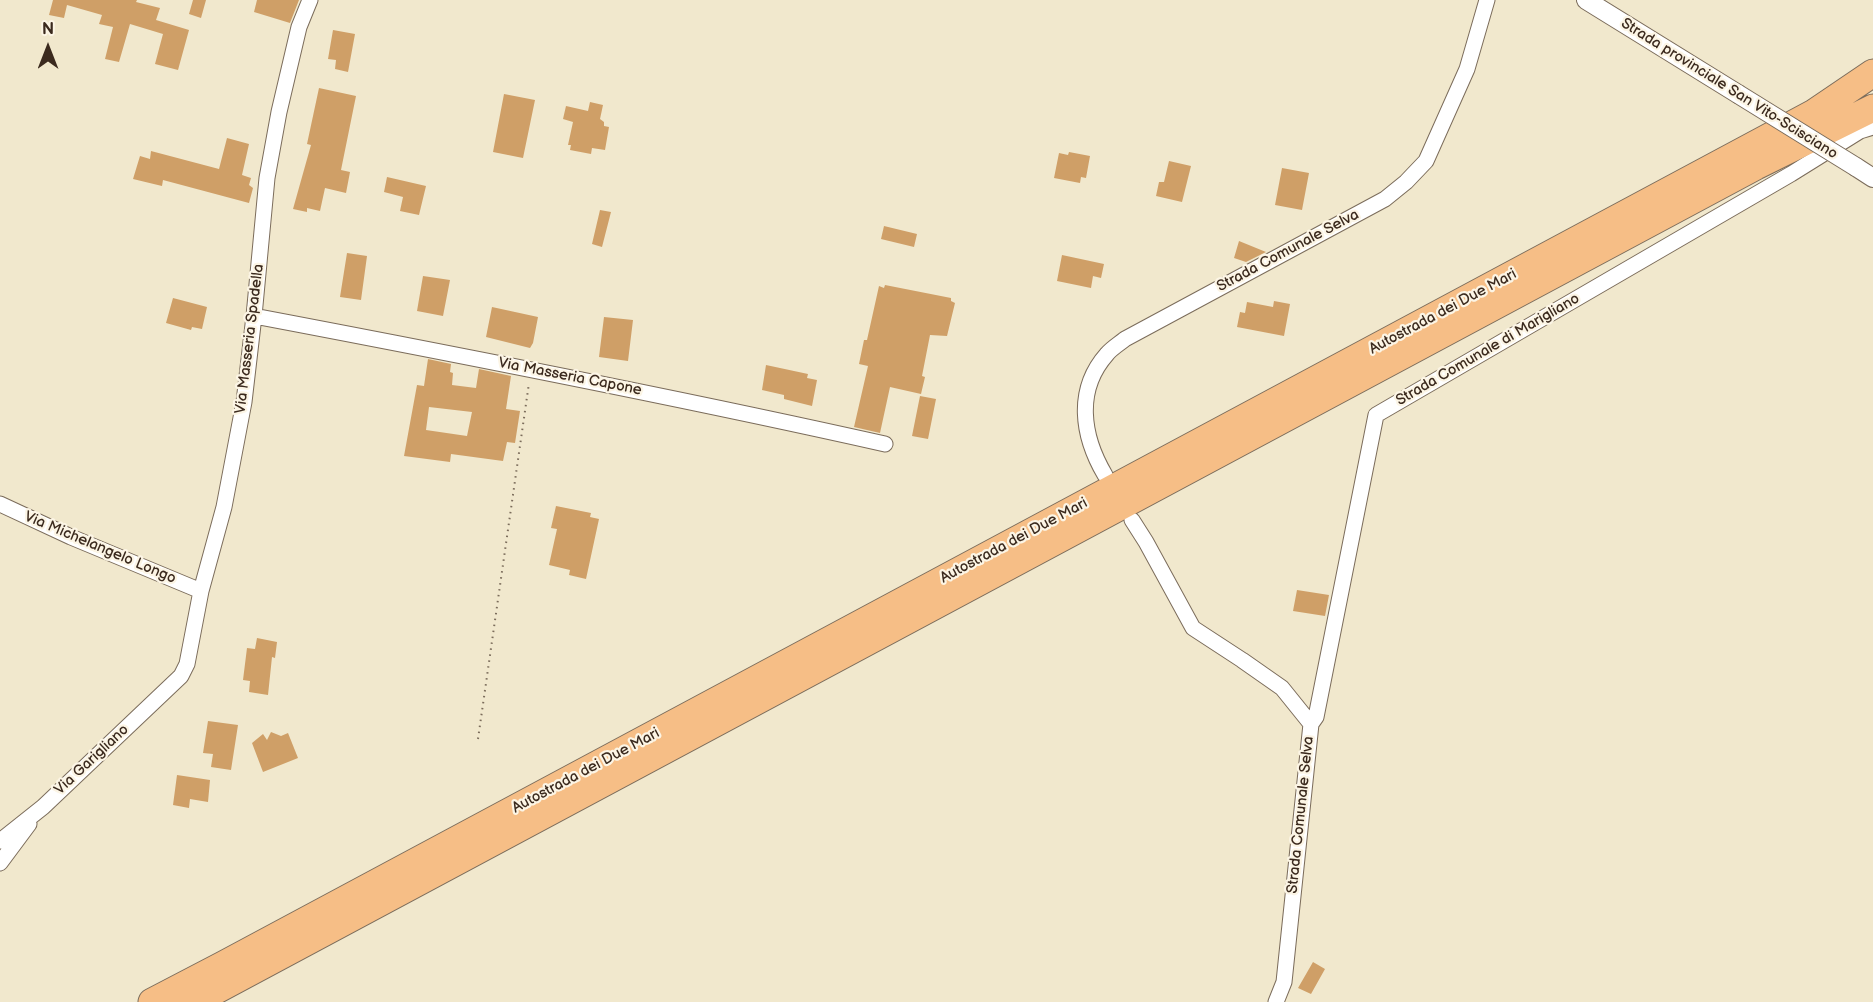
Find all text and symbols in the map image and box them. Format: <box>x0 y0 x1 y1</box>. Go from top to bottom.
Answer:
street label: Strada provinciale San Vito-Scisciano <box>1617 15 1841 163</box>
north arrow <box>18 18 78 78</box>
text: N <box>42 20 54 39</box>
street label: Strada Comunale Selva <box>1214 206 1362 296</box>
street label: Via Masseria Spadella <box>232 263 268 415</box>
street label: Autostrada dei Due Mari <box>1366 265 1520 359</box>
street label: Strada Comunale di Marigliano <box>1393 290 1583 410</box>
street label: Via Masseria Capone <box>497 354 643 400</box>
street label: Autostrada dei Due Mari <box>937 494 1091 588</box>
street label: Via Michelangelo Longo <box>22 508 178 588</box>
street label: Via Garigliano <box>51 721 133 799</box>
street label: Autostrada dei Due Mari <box>509 724 663 818</box>
street label: Strada Comunale Selva <box>1284 735 1318 895</box>

